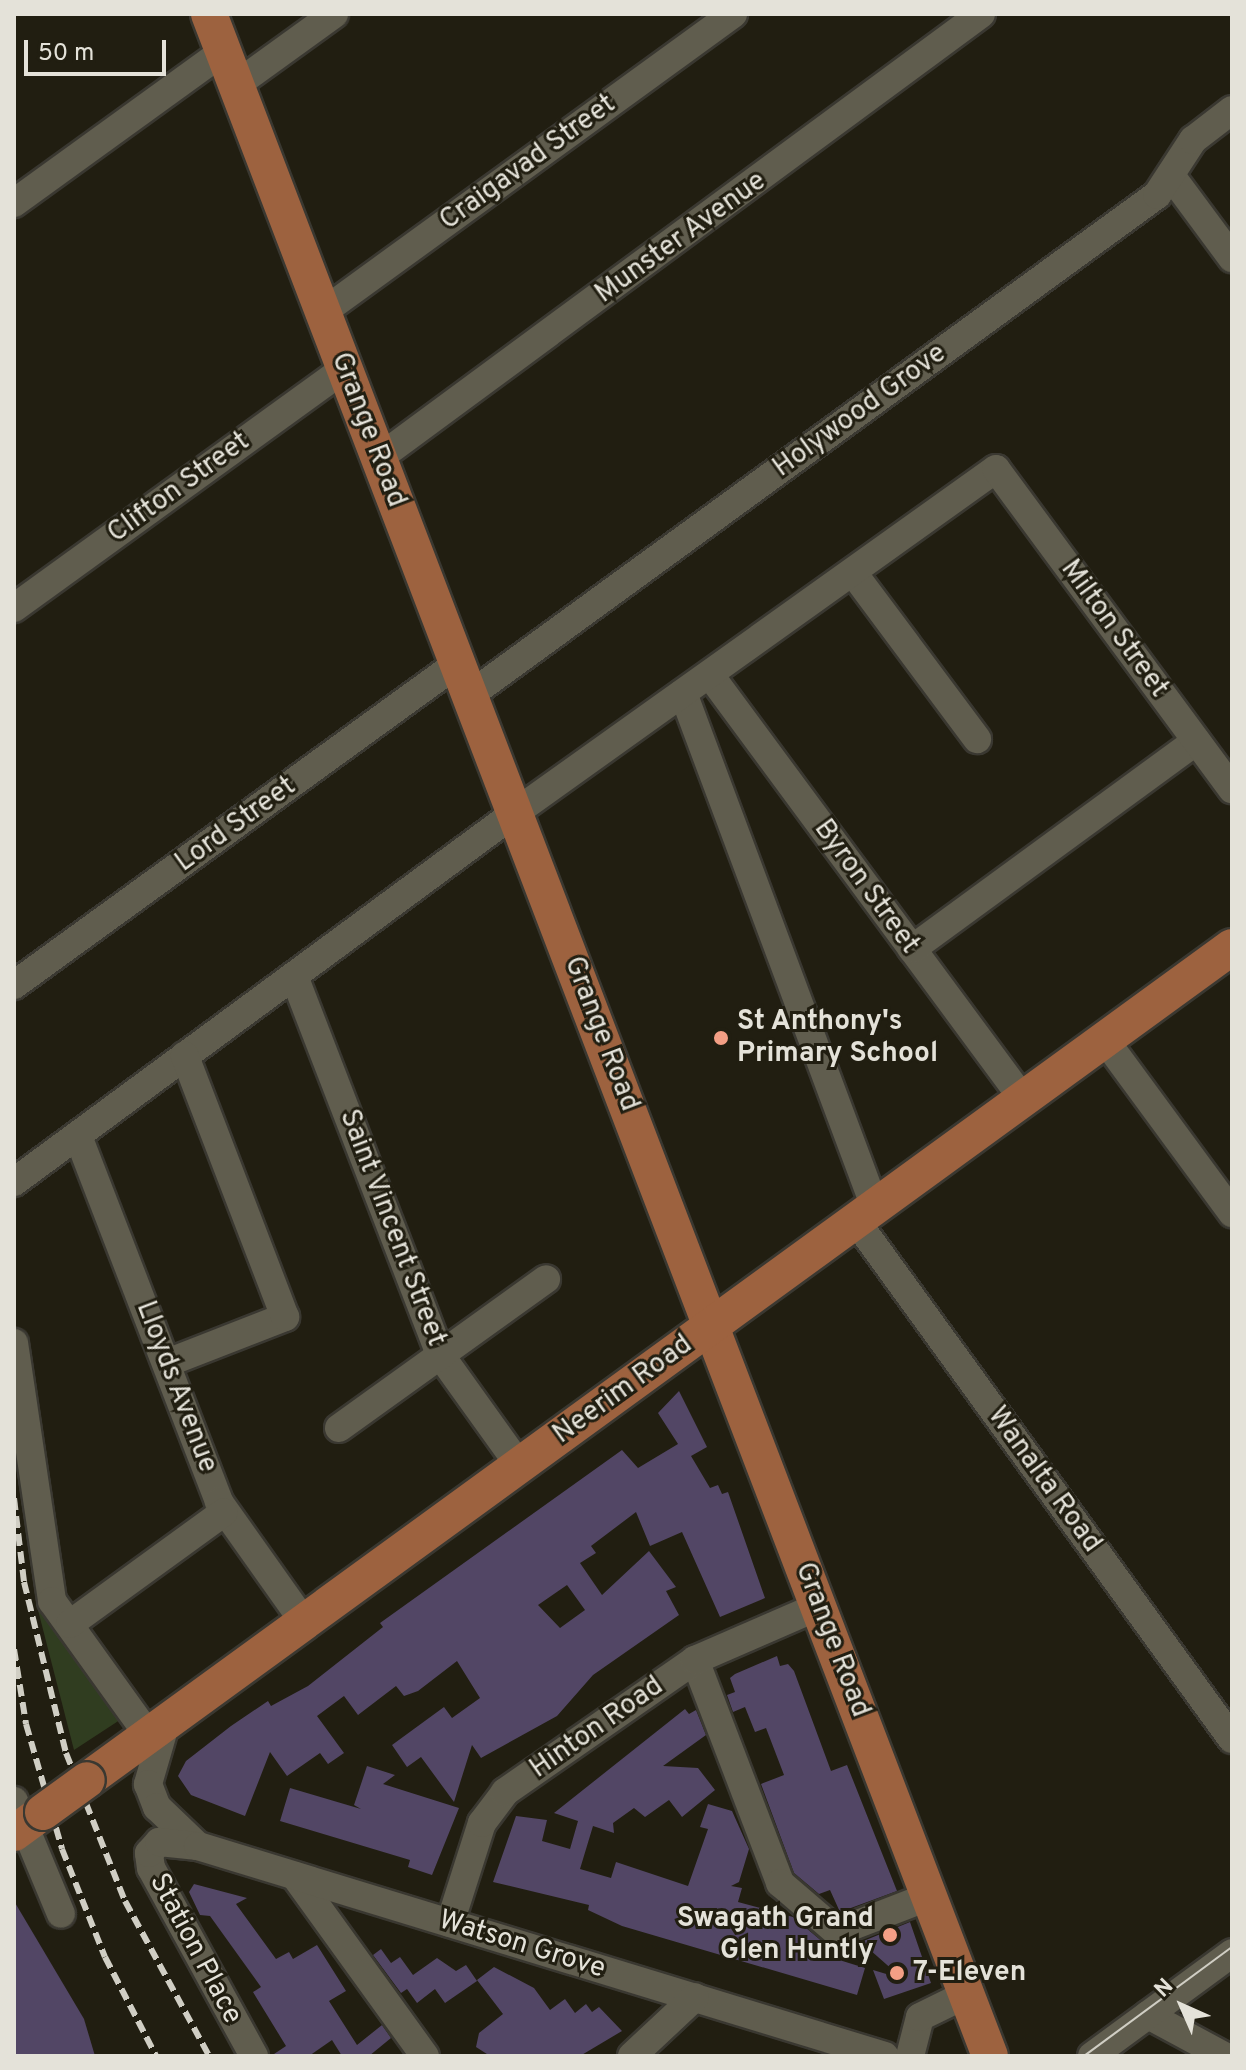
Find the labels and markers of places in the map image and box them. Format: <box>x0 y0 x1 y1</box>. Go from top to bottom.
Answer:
place label: St Anthony's Primary School <box>737 1005 938 1071</box>
marker: St Anthony's Primary School <box>712 1029 730 1047</box>
place label: Swagath Grand Glen Huntly <box>677 1902 874 1968</box>
marker: Swagath Grand Glen Huntly <box>881 1926 899 1944</box>
place label: 7-Eleven <box>913 1956 1026 1990</box>
marker: 7-Eleven <box>888 1964 906 1982</box>

